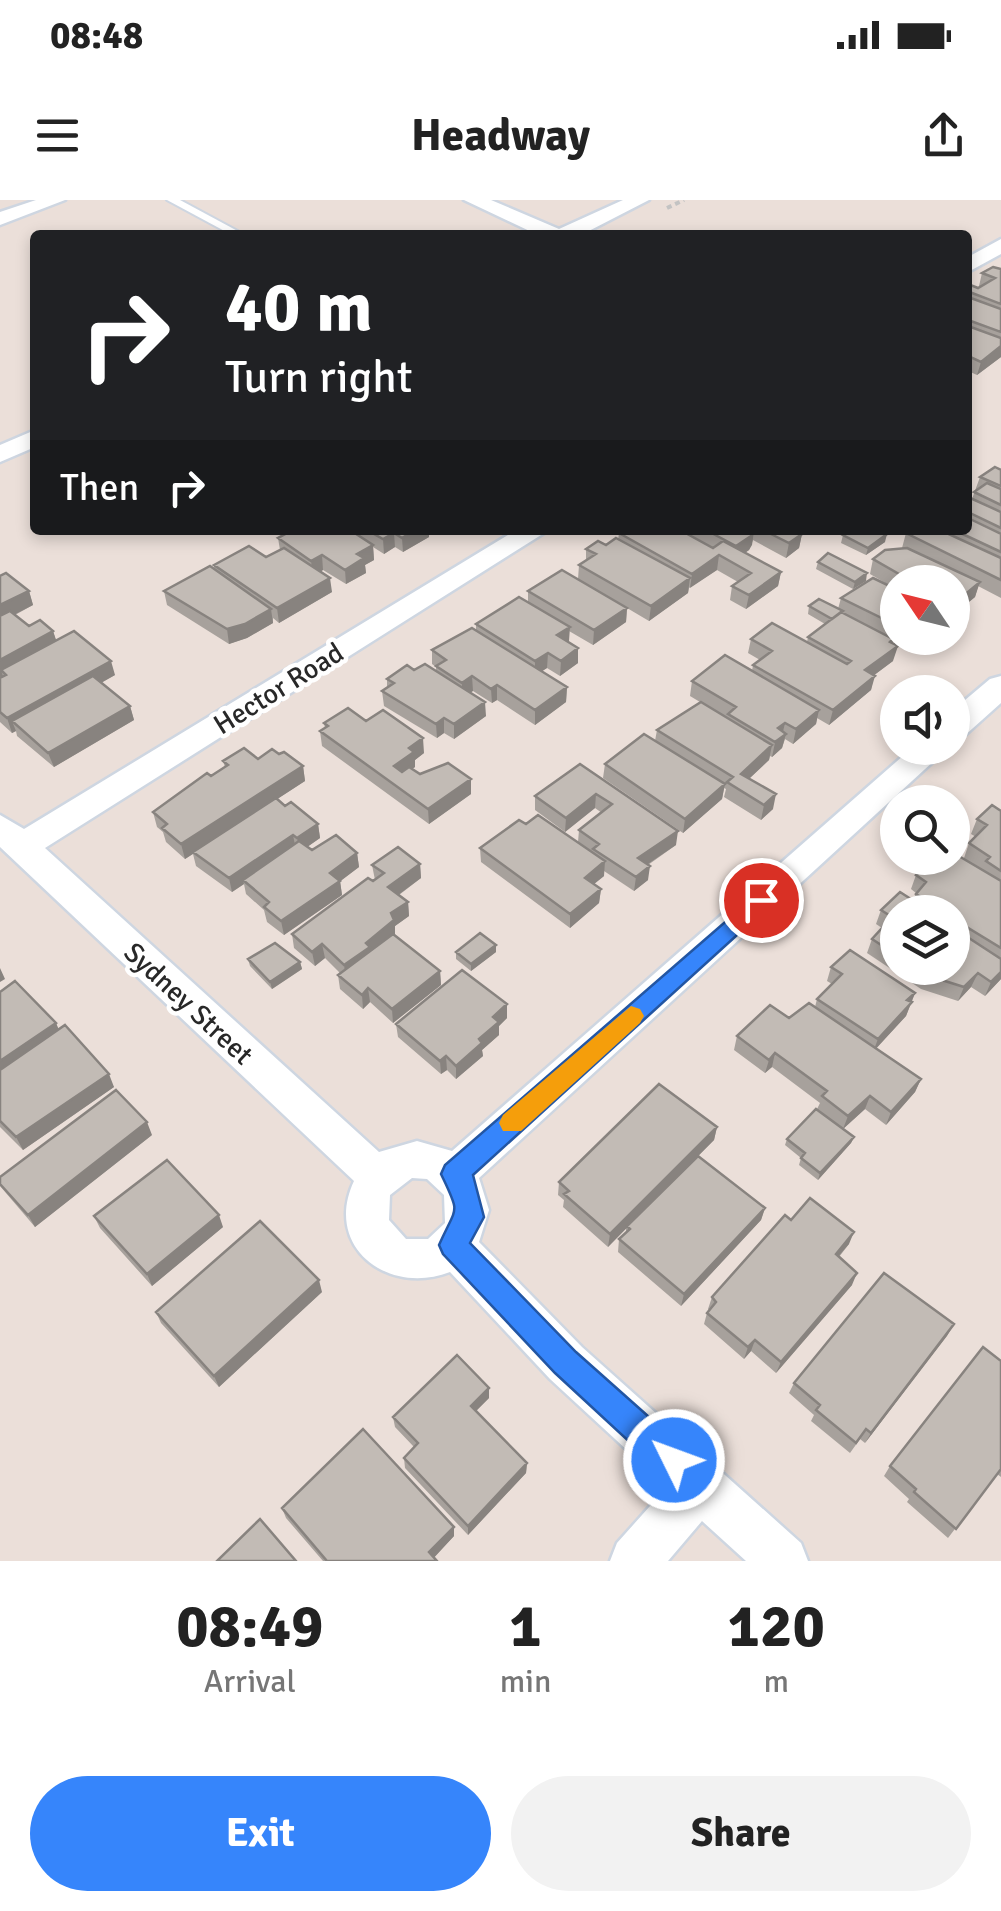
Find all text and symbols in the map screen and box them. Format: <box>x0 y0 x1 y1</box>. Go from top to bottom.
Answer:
text: 08:48 <box>50 12 143 59</box>
icon: menu <box>30 108 85 163</box>
text: Headway <box>411 108 590 163</box>
icon: share <box>916 108 971 163</box>
text: 40 m <box>225 264 373 350</box>
icon: right <box>60 270 190 400</box>
text: Turn right <box>225 350 413 405</box>
icon: right <box>159 460 214 515</box>
text: Then <box>60 464 139 511</box>
north arrow <box>880 565 970 655</box>
map controls <box>880 565 970 985</box>
street label: Hector Road <box>207 636 350 742</box>
button: sound <box>880 675 970 765</box>
button: search <box>880 785 970 875</box>
pin <box>719 858 804 943</box>
icon: arrive <box>734 873 789 928</box>
button: layers <box>880 895 970 985</box>
street label: Sydney Street <box>117 935 260 1072</box>
position arrow <box>622 1408 726 1512</box>
text: 08:49 <box>176 1590 324 1664</box>
text: 1 <box>509 1590 542 1664</box>
text: 120 <box>728 1590 825 1664</box>
text: Arrival <box>204 1662 296 1701</box>
text: min <box>500 1662 551 1701</box>
text: m <box>763 1662 789 1701</box>
button: Exit <box>30 1776 491 1891</box>
button: Share <box>511 1776 971 1891</box>

